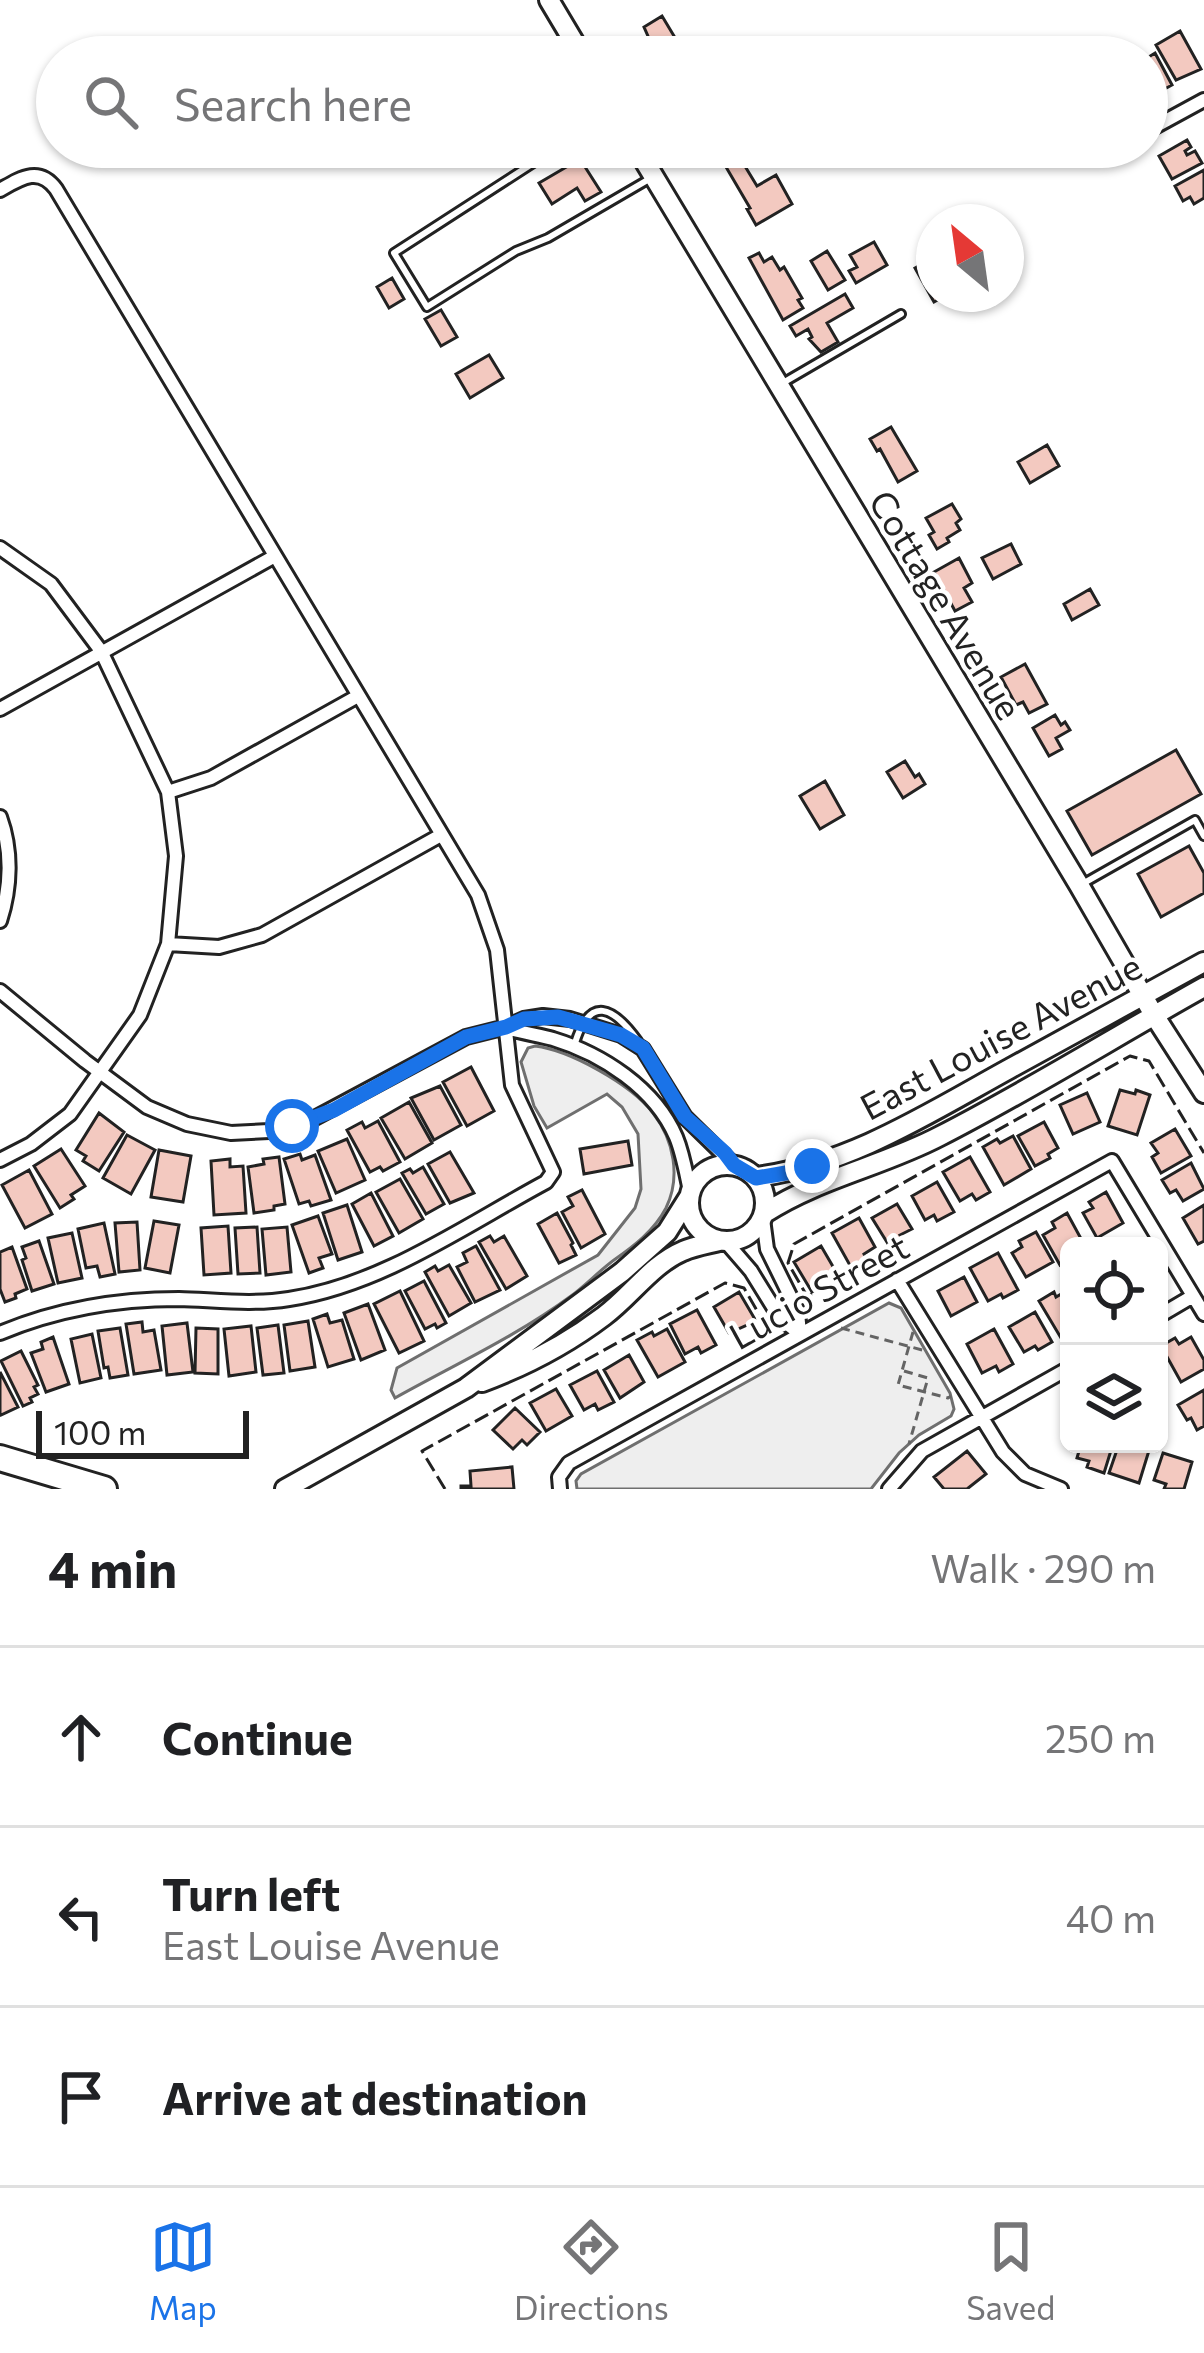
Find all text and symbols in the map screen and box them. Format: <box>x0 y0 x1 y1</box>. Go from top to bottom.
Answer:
search box <box>36 36 1168 168</box>
icon: search <box>78 69 144 135</box>
text: Search here <box>174 75 412 130</box>
north arrow <box>916 204 1024 312</box>
street label: Cottage Avenue <box>861 482 1033 726</box>
street label: East Louise Avenue <box>852 942 1148 1128</box>
route start <box>265 1099 319 1153</box>
route end <box>785 1139 839 1193</box>
street label: Lucio Street <box>721 1223 915 1357</box>
map controls <box>1060 1237 1168 1453</box>
button: locate <box>1060 1237 1168 1345</box>
button: layers <box>1060 1345 1168 1453</box>
scale bar <box>36 1405 249 1458</box>
text: 100 m <box>54 1411 146 1452</box>
text: 4 min <box>48 1536 177 1599</box>
text: Walk · 290 m <box>931 1543 1156 1591</box>
icon: ahead <box>48 1704 114 1770</box>
text: Continue <box>162 1709 353 1764</box>
text: 250 m <box>1045 1713 1156 1761</box>
text: Turn left <box>162 1865 340 1920</box>
icon: left <box>48 1884 114 1950</box>
text: 40 m <box>1066 1893 1156 1941</box>
text: East Louise Avenue <box>162 1920 500 1968</box>
icon: arrive <box>48 2064 114 2130</box>
text: Arrive at destination <box>162 2069 588 2124</box>
tab: Map <box>149 2214 217 2327</box>
tab: Directions <box>514 2214 669 2327</box>
tab: Saved <box>966 2214 1055 2327</box>

